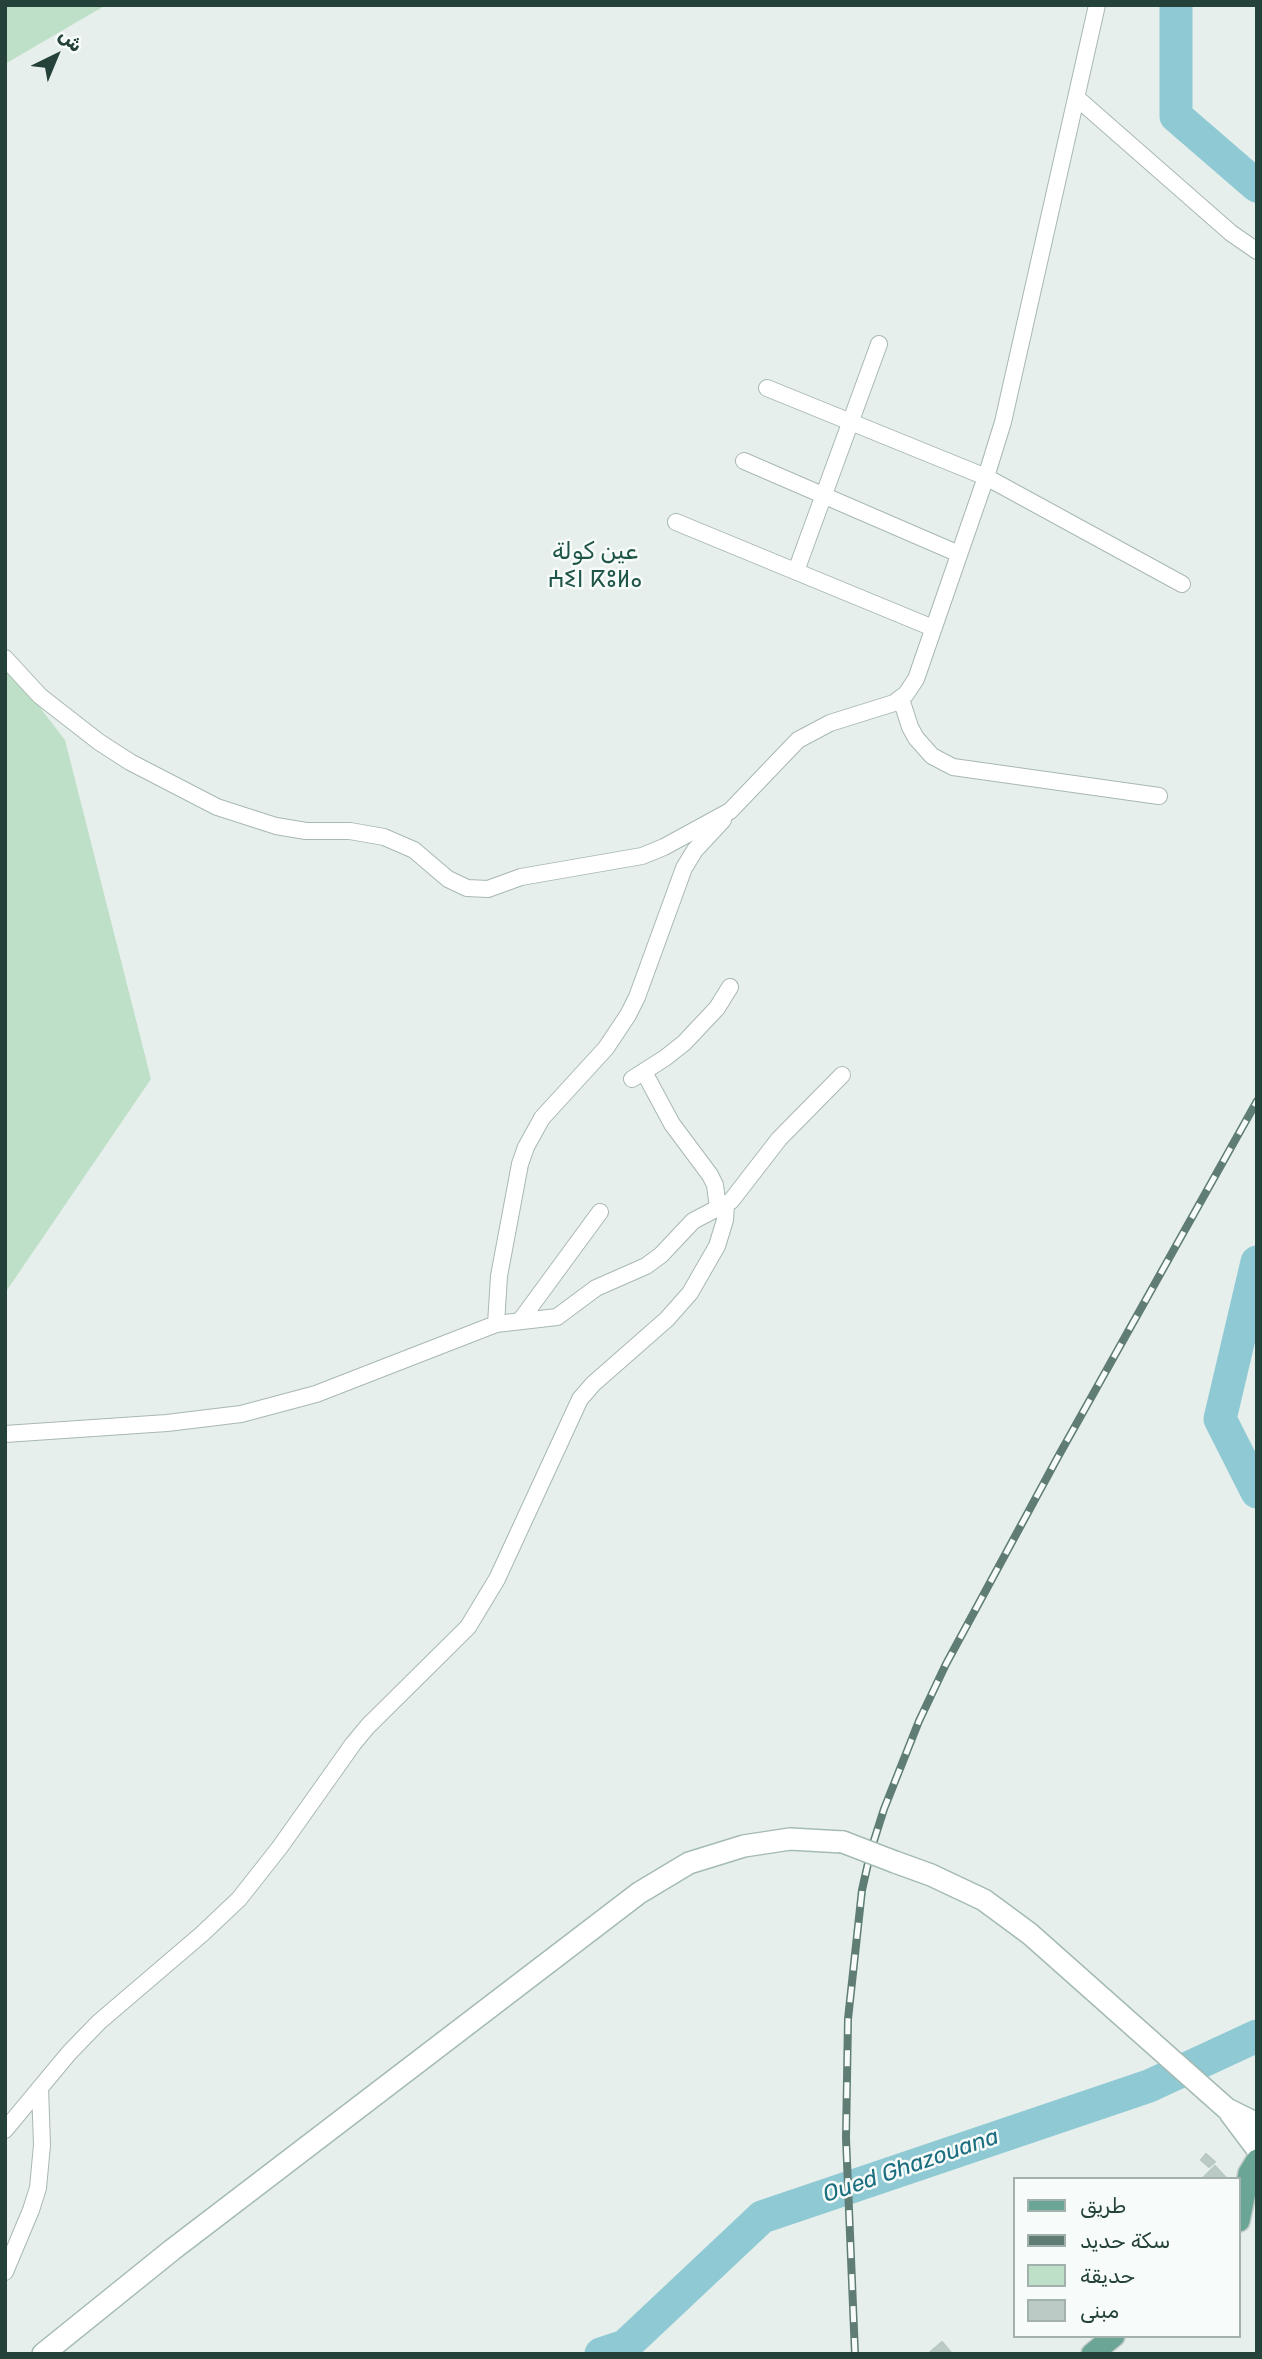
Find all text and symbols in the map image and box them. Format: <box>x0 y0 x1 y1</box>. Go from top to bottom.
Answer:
north arrow <box>21 21 91 91</box>
text: ش <box>54 24 87 57</box>
district label: عين كولة ⵄⵉⵏ ⴽⵓⵍⴰ <box>548 538 642 594</box>
water label: Oued Ghazouana <box>819 2123 1003 2209</box>
legend <box>1014 2177 1241 2338</box>
text: طريق <box>1080 2193 1126 2218</box>
text: سكة حديد <box>1080 2228 1170 2253</box>
text: حديقة <box>1080 2263 1135 2288</box>
text: مبنى <box>1080 2298 1119 2323</box>

